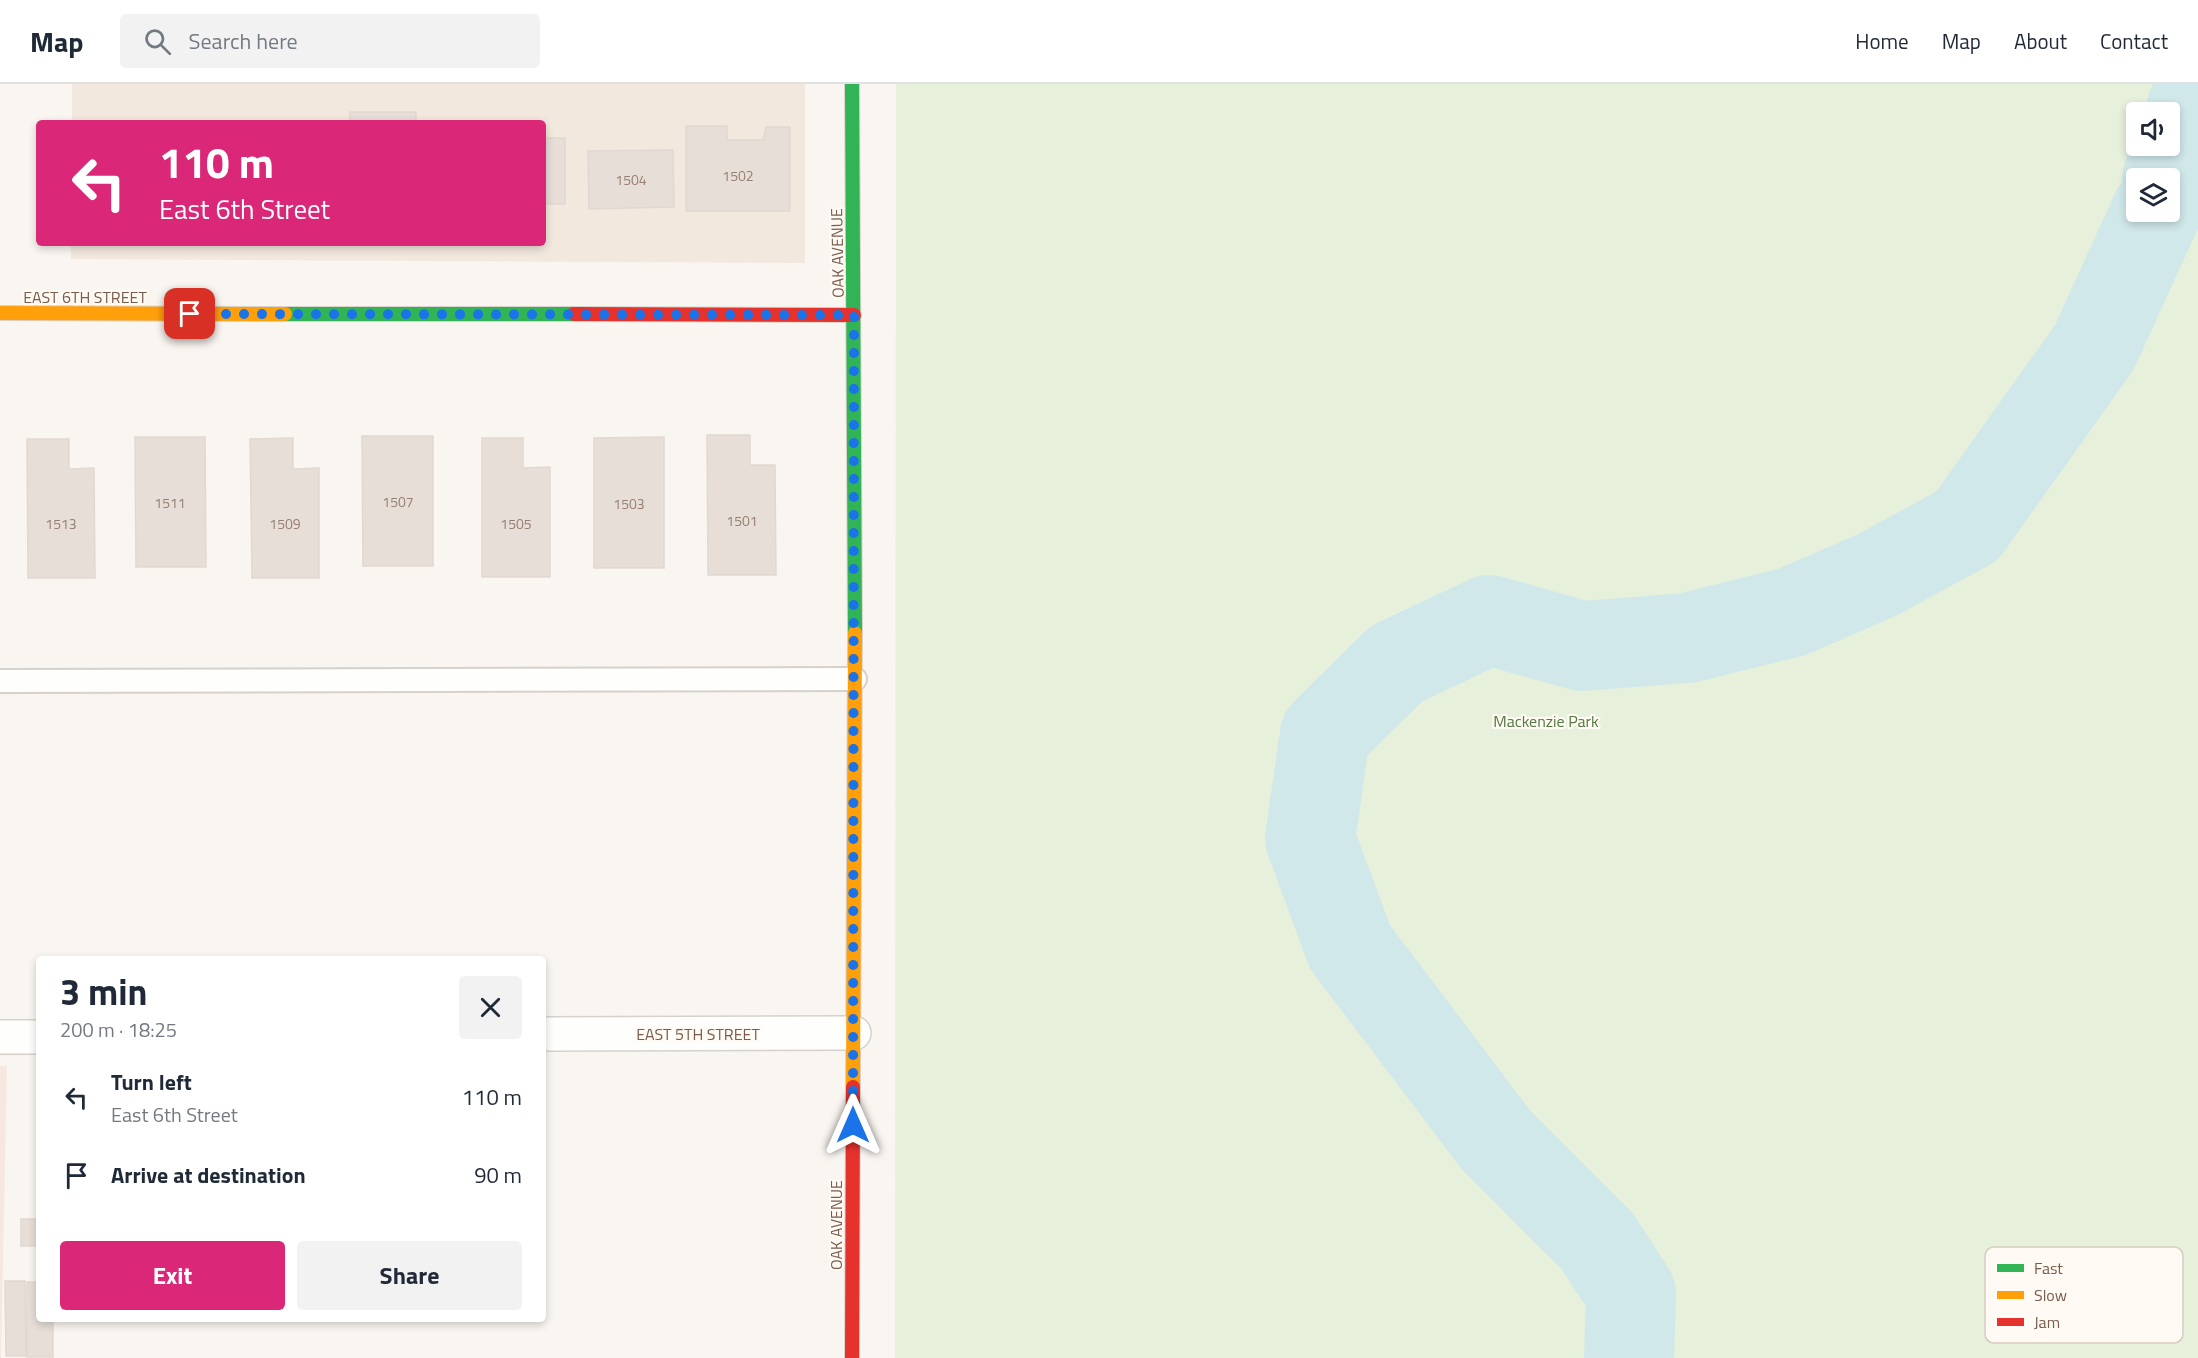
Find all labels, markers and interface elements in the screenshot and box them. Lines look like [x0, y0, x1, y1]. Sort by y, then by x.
search box [120, 14, 540, 68]
text: Map [30, 20, 84, 63]
text: Search here [189, 24, 298, 58]
icon: search [141, 25, 174, 58]
text: Home [1855, 25, 1909, 57]
text: Map [1942, 25, 1981, 57]
text: About [2014, 25, 2067, 57]
text: Contact [2100, 25, 2168, 57]
map controls [2126, 102, 2180, 222]
button: sound [2126, 102, 2180, 156]
text: 110 m [159, 130, 274, 194]
icon: left [60, 144, 138, 222]
house number: 1502 [722, 165, 754, 186]
button: layers [2126, 168, 2180, 222]
house number: 1504 [615, 169, 647, 190]
text: East 6th Street [159, 188, 330, 229]
street label: OAK AVENUE [824, 208, 850, 298]
street label: EAST 6TH STREET [23, 285, 147, 309]
pin [164, 288, 215, 339]
icon: arrive [173, 297, 206, 330]
house number: 1507 [382, 491, 414, 512]
house number: 1511 [154, 492, 186, 513]
house number: 1503 [613, 493, 645, 514]
house number: 1501 [726, 510, 758, 531]
house number: 1513 [45, 513, 77, 534]
house number: 1509 [269, 513, 301, 534]
house number: 1505 [500, 513, 532, 534]
park label: Mackenzie Park [1493, 709, 1599, 733]
text: 3 min [60, 964, 147, 1019]
button: close [459, 976, 522, 1039]
text: 200 m · 18:25 [60, 1014, 177, 1045]
street label: EAST 5TH STREET [636, 1022, 760, 1046]
text: Turn left [111, 1065, 192, 1099]
text: 110 m [462, 1080, 522, 1114]
icon: left [60, 1081, 93, 1114]
position arrow [821, 1093, 885, 1157]
text: East 6th Street [111, 1099, 238, 1130]
text: Arrive at destination [111, 1158, 306, 1192]
text: 90 m [474, 1158, 522, 1192]
icon: arrive [60, 1159, 93, 1192]
street label: OAK AVENUE [824, 1180, 848, 1270]
button: Exit [60, 1241, 285, 1310]
button: Share [297, 1241, 522, 1310]
legend [1985, 1247, 2183, 1343]
text: Fast [2034, 1256, 2063, 1280]
text: Slow [2034, 1283, 2067, 1307]
text: Jam [2034, 1310, 2060, 1334]

